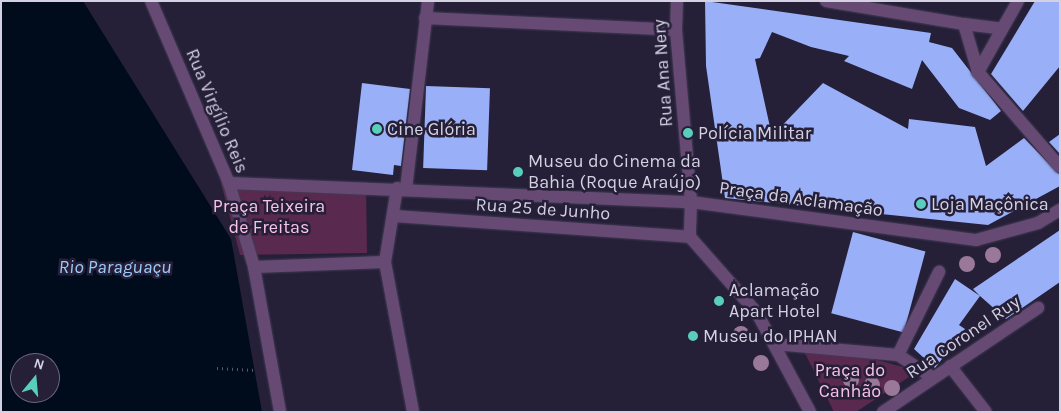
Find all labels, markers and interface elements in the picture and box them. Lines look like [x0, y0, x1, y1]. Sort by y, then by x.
street label: Rua Ana Nery [648, 18, 678, 128]
street label: Rua Virgílio Reis [181, 46, 253, 176]
place label: Cine Glória [387, 118, 476, 140]
place label: Polícia Militar [698, 122, 811, 144]
marker: Cine Glória [371, 123, 383, 135]
marker: Polícia Militar [682, 127, 694, 139]
place label: Museu do Cinema da Bahia (Roque Araújo) [528, 151, 701, 193]
marker: Museu do Cinema da Bahia (Roque Araújo) [512, 166, 524, 178]
street label: Praça da Aclamação [718, 177, 884, 221]
place label: Loja Maçônica [931, 193, 1049, 215]
street label: Rua 25 de Junho [475, 194, 611, 224]
park label: Praça Teixeira de Freitas [213, 196, 325, 238]
marker: Loja Maçônica [915, 198, 927, 210]
water label: Rio Paraguaçu [59, 257, 171, 279]
place label: Aclamação Apart Hotel [729, 280, 820, 322]
street label: Rua Coronel Ruy [902, 291, 1024, 383]
marker: Aclamação Apart Hotel [713, 295, 725, 307]
place label: Museu do IPHAN [703, 325, 837, 347]
marker: Museu do IPHAN [687, 330, 699, 342]
north arrow [10, 353, 60, 403]
text: N [32, 355, 47, 374]
park label: Praça do Canhão [815, 360, 885, 402]

